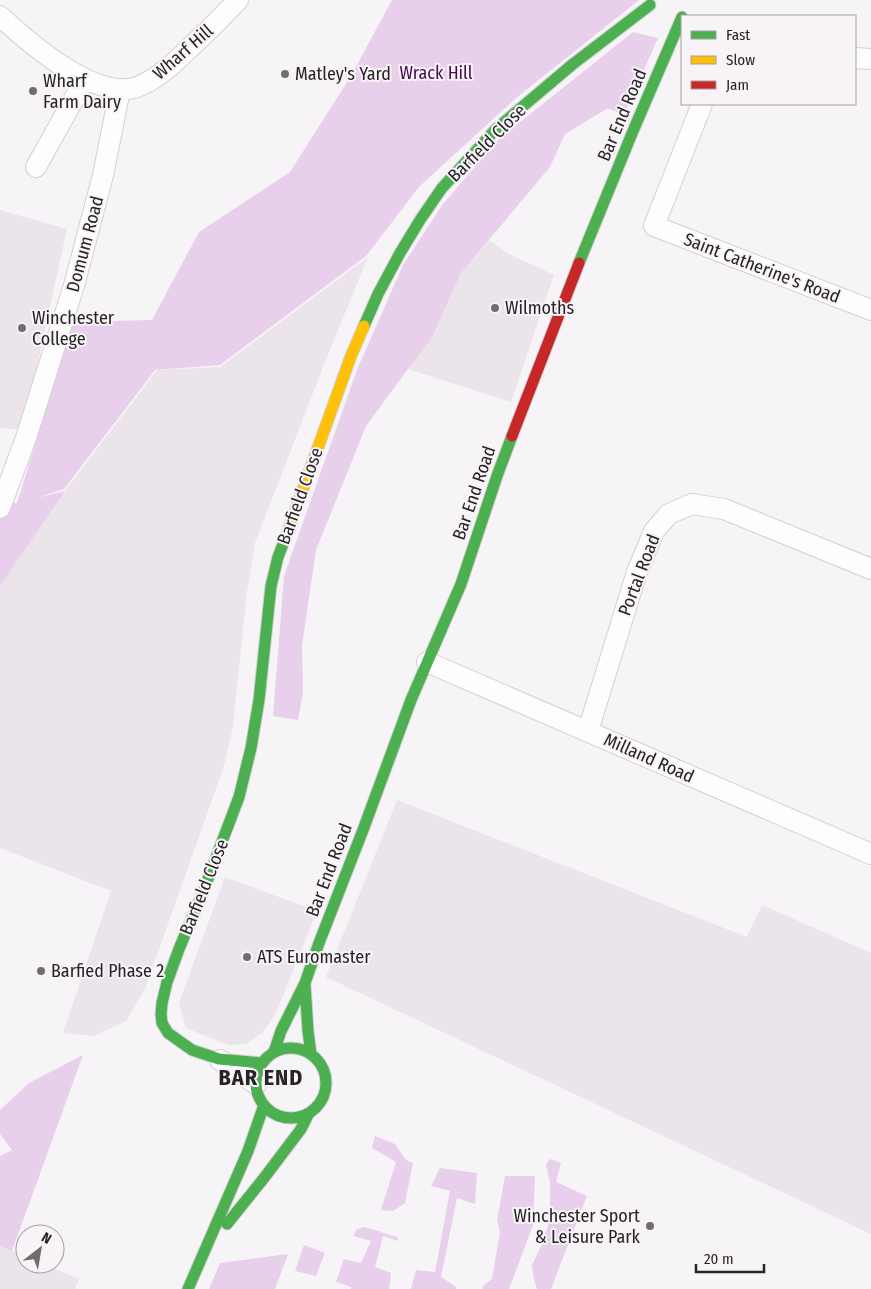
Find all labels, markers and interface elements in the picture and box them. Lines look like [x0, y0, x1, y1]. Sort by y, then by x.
legend [681, 15, 856, 105]
street label: Wharf Hill [148, 20, 218, 84]
text: Fast [726, 26, 750, 44]
text: Slow [726, 51, 755, 69]
park label: Wrack Hill [399, 62, 473, 84]
place label: Matley's Yard [295, 63, 391, 85]
street label: Bar End Road [593, 66, 651, 164]
marker: Matley's Yard [279, 68, 291, 80]
place label: Wharf Farm Dairy [43, 70, 121, 113]
text: Jam [726, 76, 749, 94]
marker: Wharf Farm Dairy [27, 85, 39, 97]
street label: Barfield Close [443, 99, 531, 187]
street label: Domum Road [62, 194, 108, 294]
street label: Saint Catherine's Road [681, 228, 843, 308]
place label: Wilmoths [505, 297, 574, 319]
marker: Wilmoths [489, 302, 501, 314]
place label: Winchester College [32, 307, 115, 350]
marker: Winchester College [16, 322, 28, 334]
street label: Bar End Road [448, 443, 500, 543]
street label: Barfield Close [272, 444, 328, 547]
street label: Portal Road [613, 531, 665, 619]
street label: Milland Road [601, 728, 697, 788]
street label: Bar End Road [301, 820, 357, 920]
street label: Barfield Close [175, 836, 233, 938]
place label: ATS Euromaster [257, 946, 371, 968]
marker: ATS Euromaster [241, 951, 253, 963]
place label: Barfied Phase 2 [51, 960, 164, 982]
marker: Barfied Phase 2 [35, 965, 47, 977]
district label: BAR END [219, 1064, 303, 1091]
place label: Winchester Sport & Leisure Park [514, 1205, 641, 1248]
marker: Winchester Sport & Leisure Park [644, 1220, 656, 1232]
north arrow [15, 1224, 65, 1274]
text: N [38, 1229, 54, 1248]
scale bar [696, 1242, 764, 1274]
text: 20 m [704, 1250, 734, 1268]

